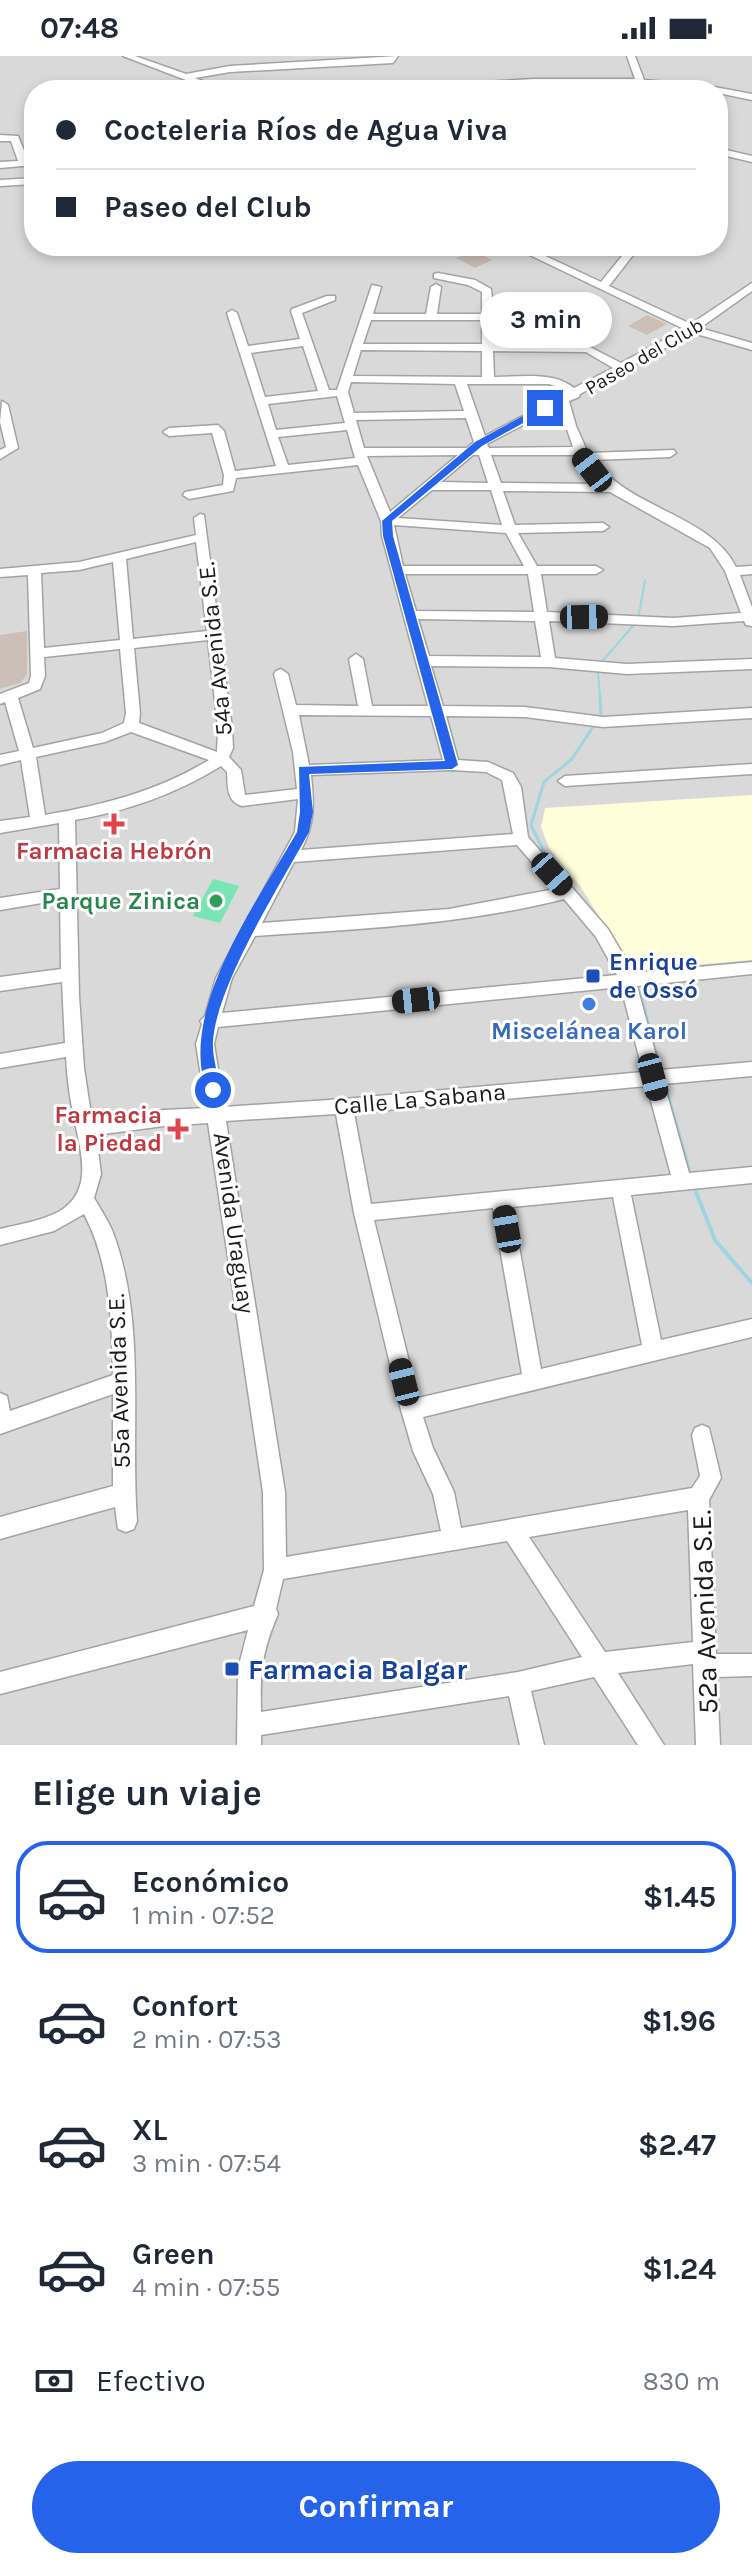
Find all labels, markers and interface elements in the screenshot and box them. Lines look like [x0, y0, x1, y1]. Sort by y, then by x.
text: 07:48 [40, 10, 119, 46]
text: Cocteleria Ríos de Agua Viva [104, 112, 508, 148]
text: Paseo del Club [104, 189, 312, 225]
callout: 3 min [479, 292, 611, 348]
text: 3 min [510, 304, 582, 335]
street label: Paseo del Club [581, 313, 708, 400]
route end [527, 390, 563, 426]
car [568, 444, 616, 496]
street label: 54a Avenida S.E. [192, 561, 238, 737]
car [560, 605, 608, 629]
marker: Farmacia Hebrón [105, 815, 123, 833]
place label: Farmacia Hebrón [16, 837, 212, 865]
car [527, 848, 577, 900]
place label: Parque Zinica [42, 887, 200, 915]
marker: Parque Zinica [207, 892, 225, 910]
place label: Enrique de Ossó [609, 948, 698, 1004]
marker: Enrique de Ossó [584, 967, 602, 985]
car [391, 986, 441, 1014]
marker: Miscelánea Karol [580, 995, 598, 1013]
place label: Miscelánea Karol [491, 1017, 687, 1045]
car [635, 1051, 671, 1103]
route start [195, 1072, 231, 1108]
street label: Calle La Sabana [333, 1078, 507, 1120]
place label: Farmacia la Piedad [55, 1101, 162, 1157]
marker: Farmacia la Piedad [169, 1120, 187, 1138]
street label: Avenida Uraguay [207, 1131, 261, 1315]
car [491, 1203, 523, 1255]
street label: 55a Avenida S.E. [102, 1293, 136, 1469]
car [387, 1356, 421, 1408]
street label: 52a Avenida S.E. [684, 1509, 725, 1715]
place label: Farmacia Balgar [248, 1653, 467, 1686]
marker: Farmacia Balgar [223, 1660, 241, 1678]
text: Elige un viaje [32, 1772, 262, 1814]
icon: car [36, 1861, 108, 1933]
text: Económico [132, 1864, 289, 1900]
text: $1.45 [643, 1879, 716, 1915]
text: 1 min · 07:52 [132, 1900, 275, 1931]
icon: car [36, 1985, 108, 2057]
text: Confort [132, 1988, 238, 2024]
text: $1.96 [642, 2003, 716, 2039]
text: 2 min · 07:53 [132, 2024, 282, 2055]
icon: car [36, 2109, 108, 2181]
text: XL [132, 2112, 167, 2148]
text: $2.47 [638, 2127, 716, 2163]
text: 3 min · 07:54 [132, 2148, 281, 2179]
icon: car [36, 2233, 108, 2305]
text: Green [132, 2236, 215, 2272]
text: $1.24 [642, 2251, 716, 2287]
text: 4 min · 07:55 [132, 2272, 280, 2303]
icon: cash [32, 2359, 76, 2403]
text: Efectivo [96, 2363, 206, 2399]
text: 830 m [643, 2366, 720, 2397]
button: Confirmar [32, 2461, 720, 2553]

